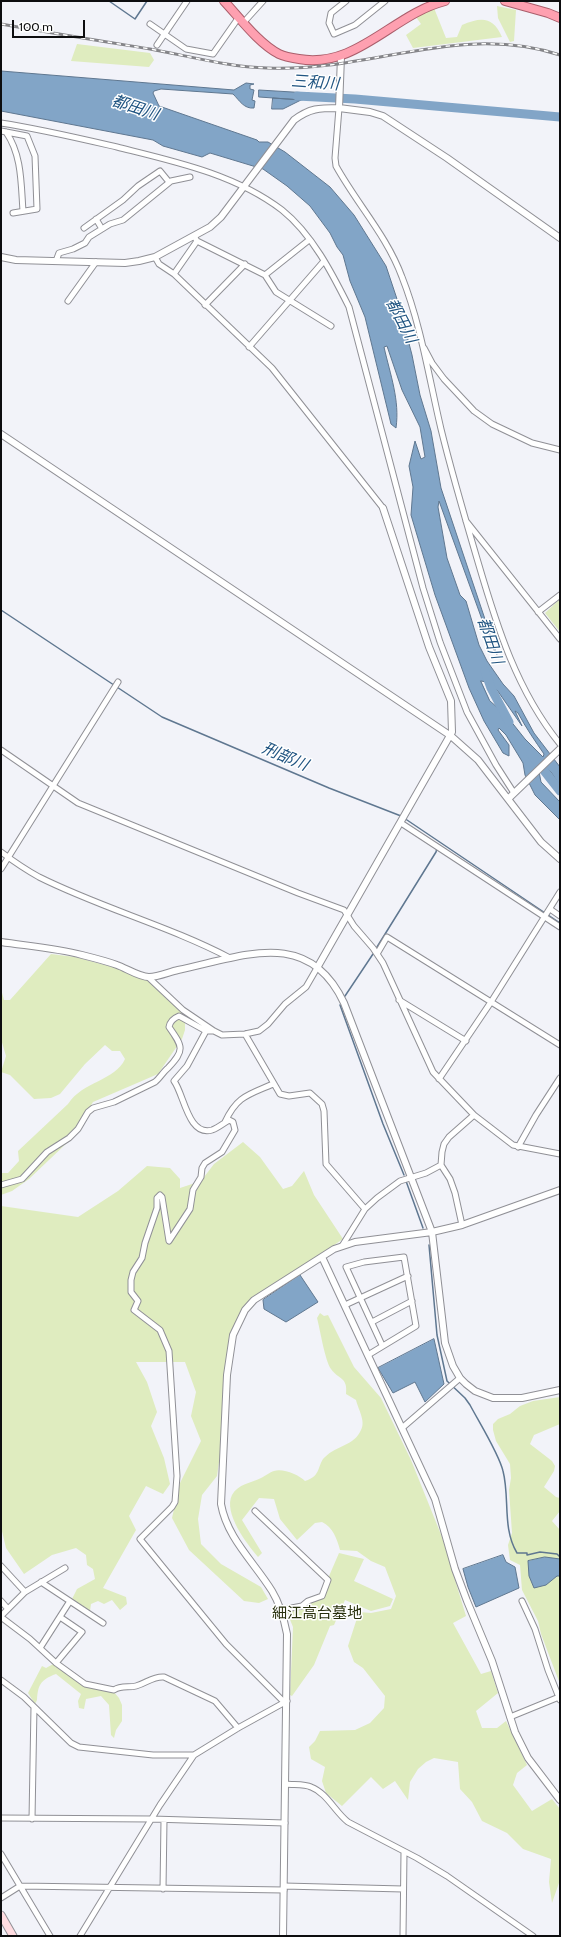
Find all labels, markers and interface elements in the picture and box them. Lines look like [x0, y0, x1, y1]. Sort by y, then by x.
scale bar [14, 12, 87, 38]
text: 100 m [19, 19, 53, 34]
water label: 三和川 [290, 72, 340, 94]
water label: 都田川 [109, 91, 161, 125]
water label: 都田川 [382, 295, 420, 347]
water label: 都田川 [473, 615, 507, 667]
water label: 刑部川 [259, 739, 311, 775]
park label: 細江高台墓地 [272, 1605, 362, 1623]

